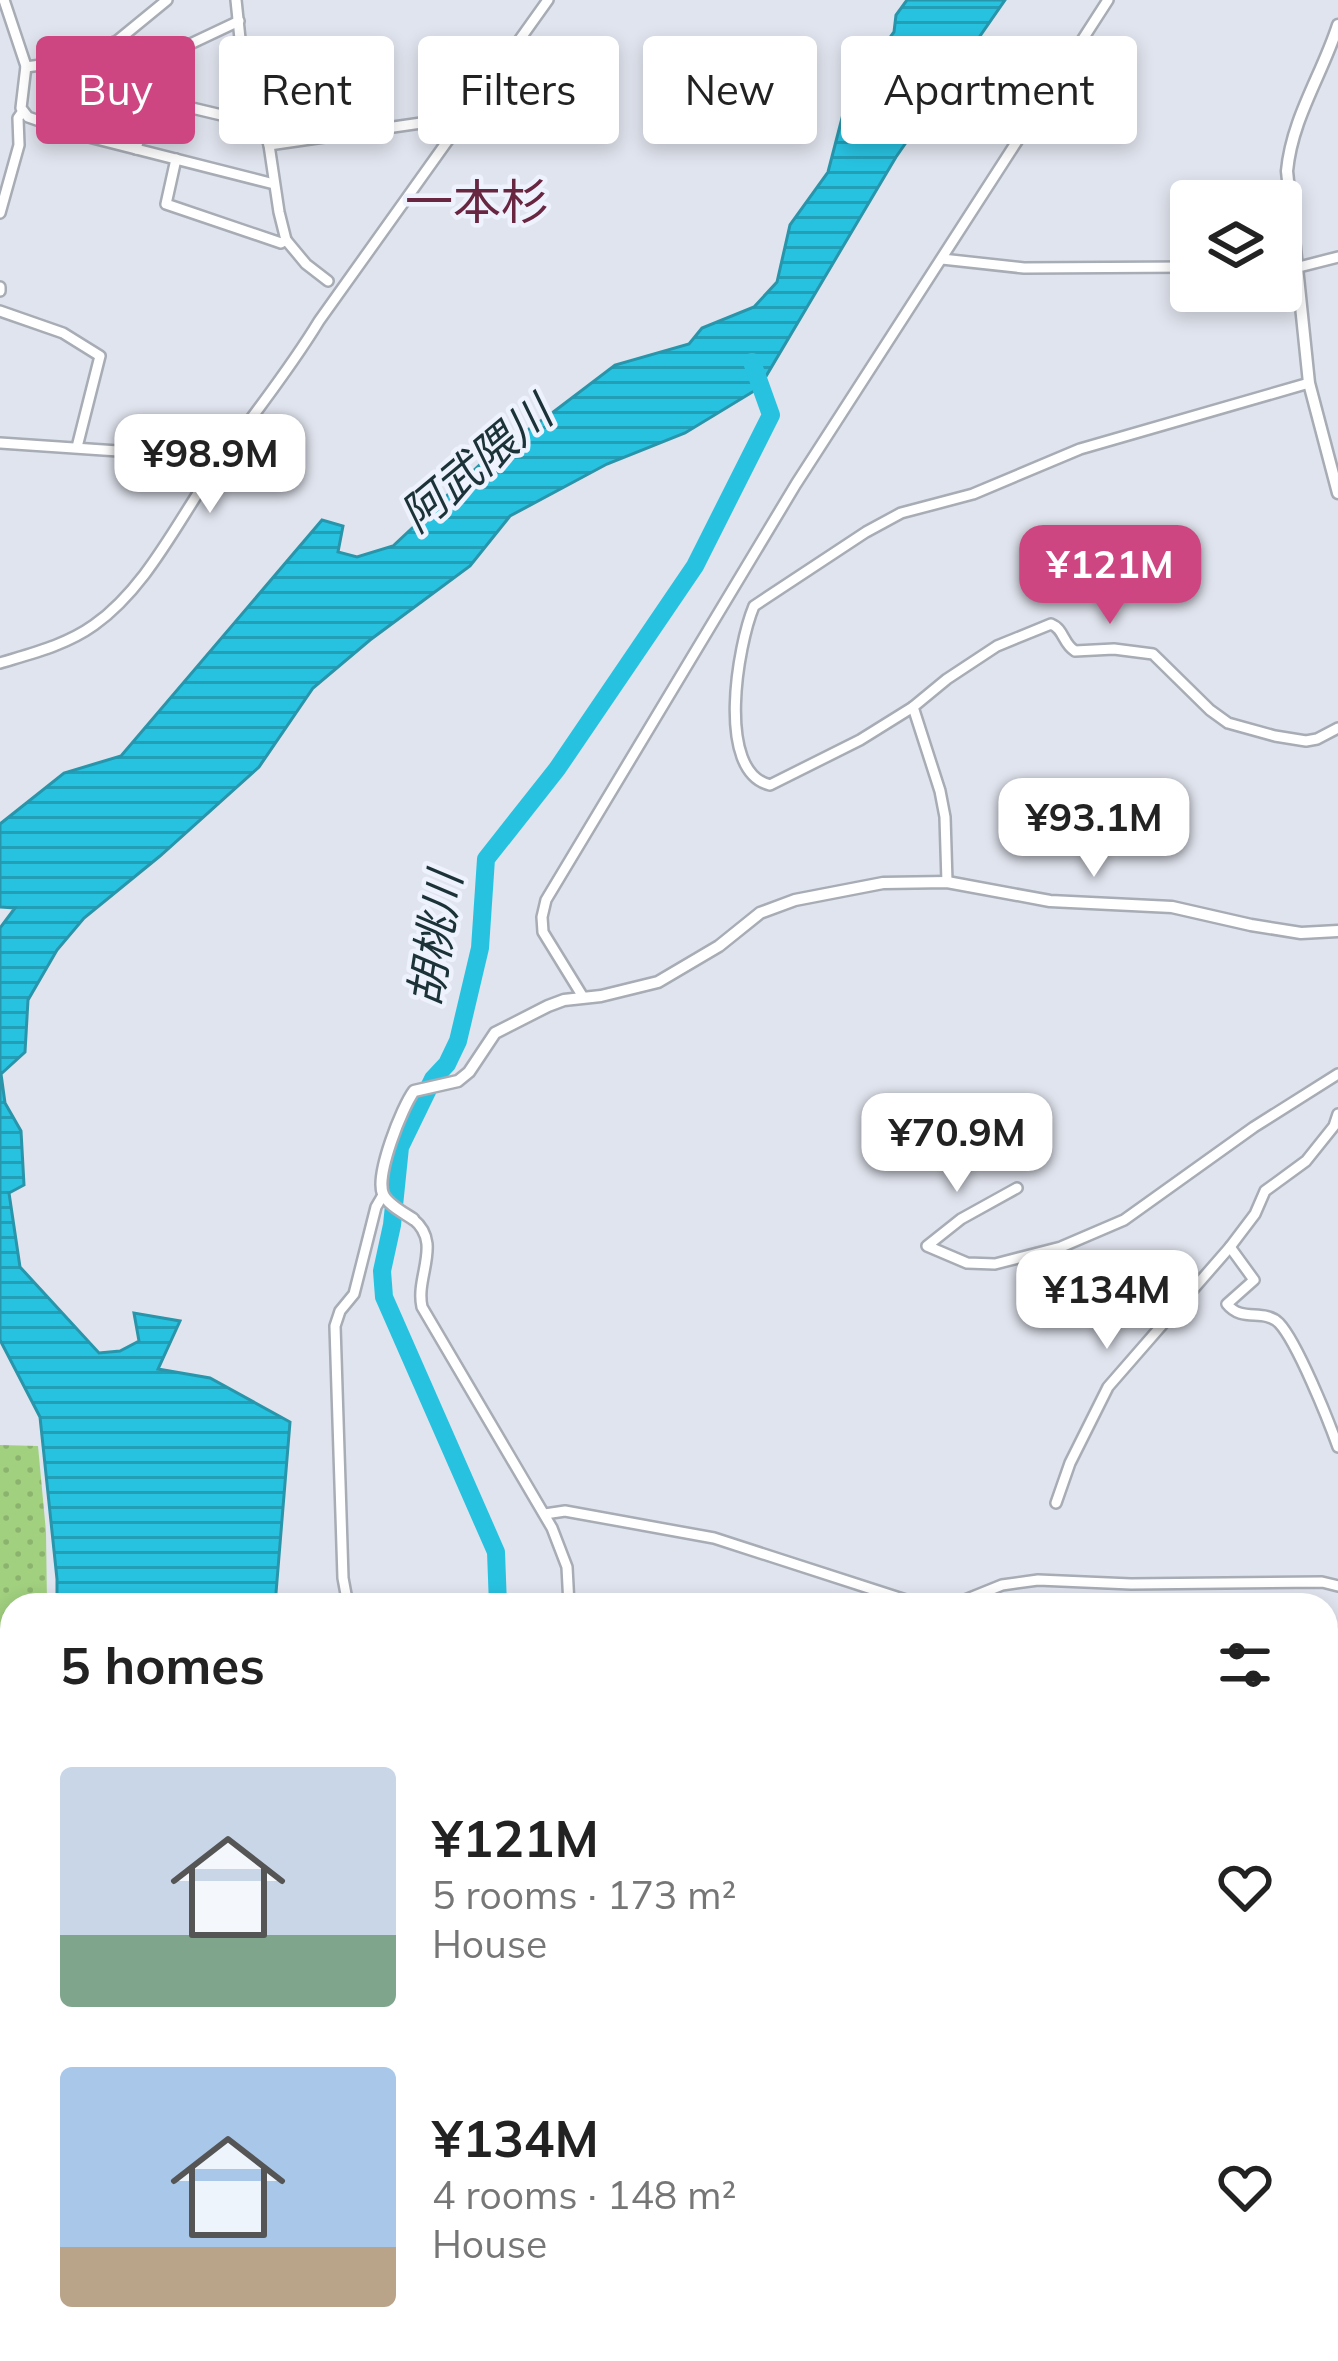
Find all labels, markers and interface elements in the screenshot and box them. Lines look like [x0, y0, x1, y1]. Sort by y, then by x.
chip: Buy [36, 36, 195, 144]
chip: Rent [219, 36, 394, 144]
chip: Filters [418, 36, 619, 144]
chip: New [643, 36, 817, 144]
chip: Apartment [841, 36, 1137, 144]
district label: 一本杉 [405, 171, 549, 231]
map controls [1170, 180, 1302, 312]
button: layers [1170, 180, 1302, 312]
water label: 阿武隈川 [388, 381, 565, 543]
pin: ¥98.9M [112, 414, 308, 516]
text: ¥98.9M [141, 428, 279, 477]
pin: ¥121M [1026, 525, 1194, 627]
text: ¥121M [1046, 539, 1174, 588]
pin: ¥93.1M [996, 778, 1192, 880]
text: ¥93.1M [1025, 792, 1163, 841]
water label: 胡桃川 [396, 864, 473, 1010]
pin: ¥70.9M [859, 1093, 1055, 1195]
text: ¥70.9M [888, 1107, 1026, 1156]
pin: ¥134M [1023, 1250, 1191, 1352]
text: ¥134M [1043, 1264, 1171, 1313]
icon: filters [1212, 1632, 1278, 1698]
text: 5 homes [60, 1633, 265, 1697]
text: ¥121M [432, 1806, 599, 1870]
icon: home [156, 1815, 300, 1959]
icon: heart [1212, 1854, 1278, 1920]
text: 5 rooms · 173 m² [432, 1870, 736, 1919]
text: House [432, 1919, 547, 1968]
text: ¥134M [432, 2106, 599, 2170]
icon: home [156, 2115, 300, 2259]
icon: heart [1212, 2154, 1278, 2220]
text: 4 rooms · 148 m² [432, 2170, 736, 2219]
text: House [432, 2219, 547, 2268]

